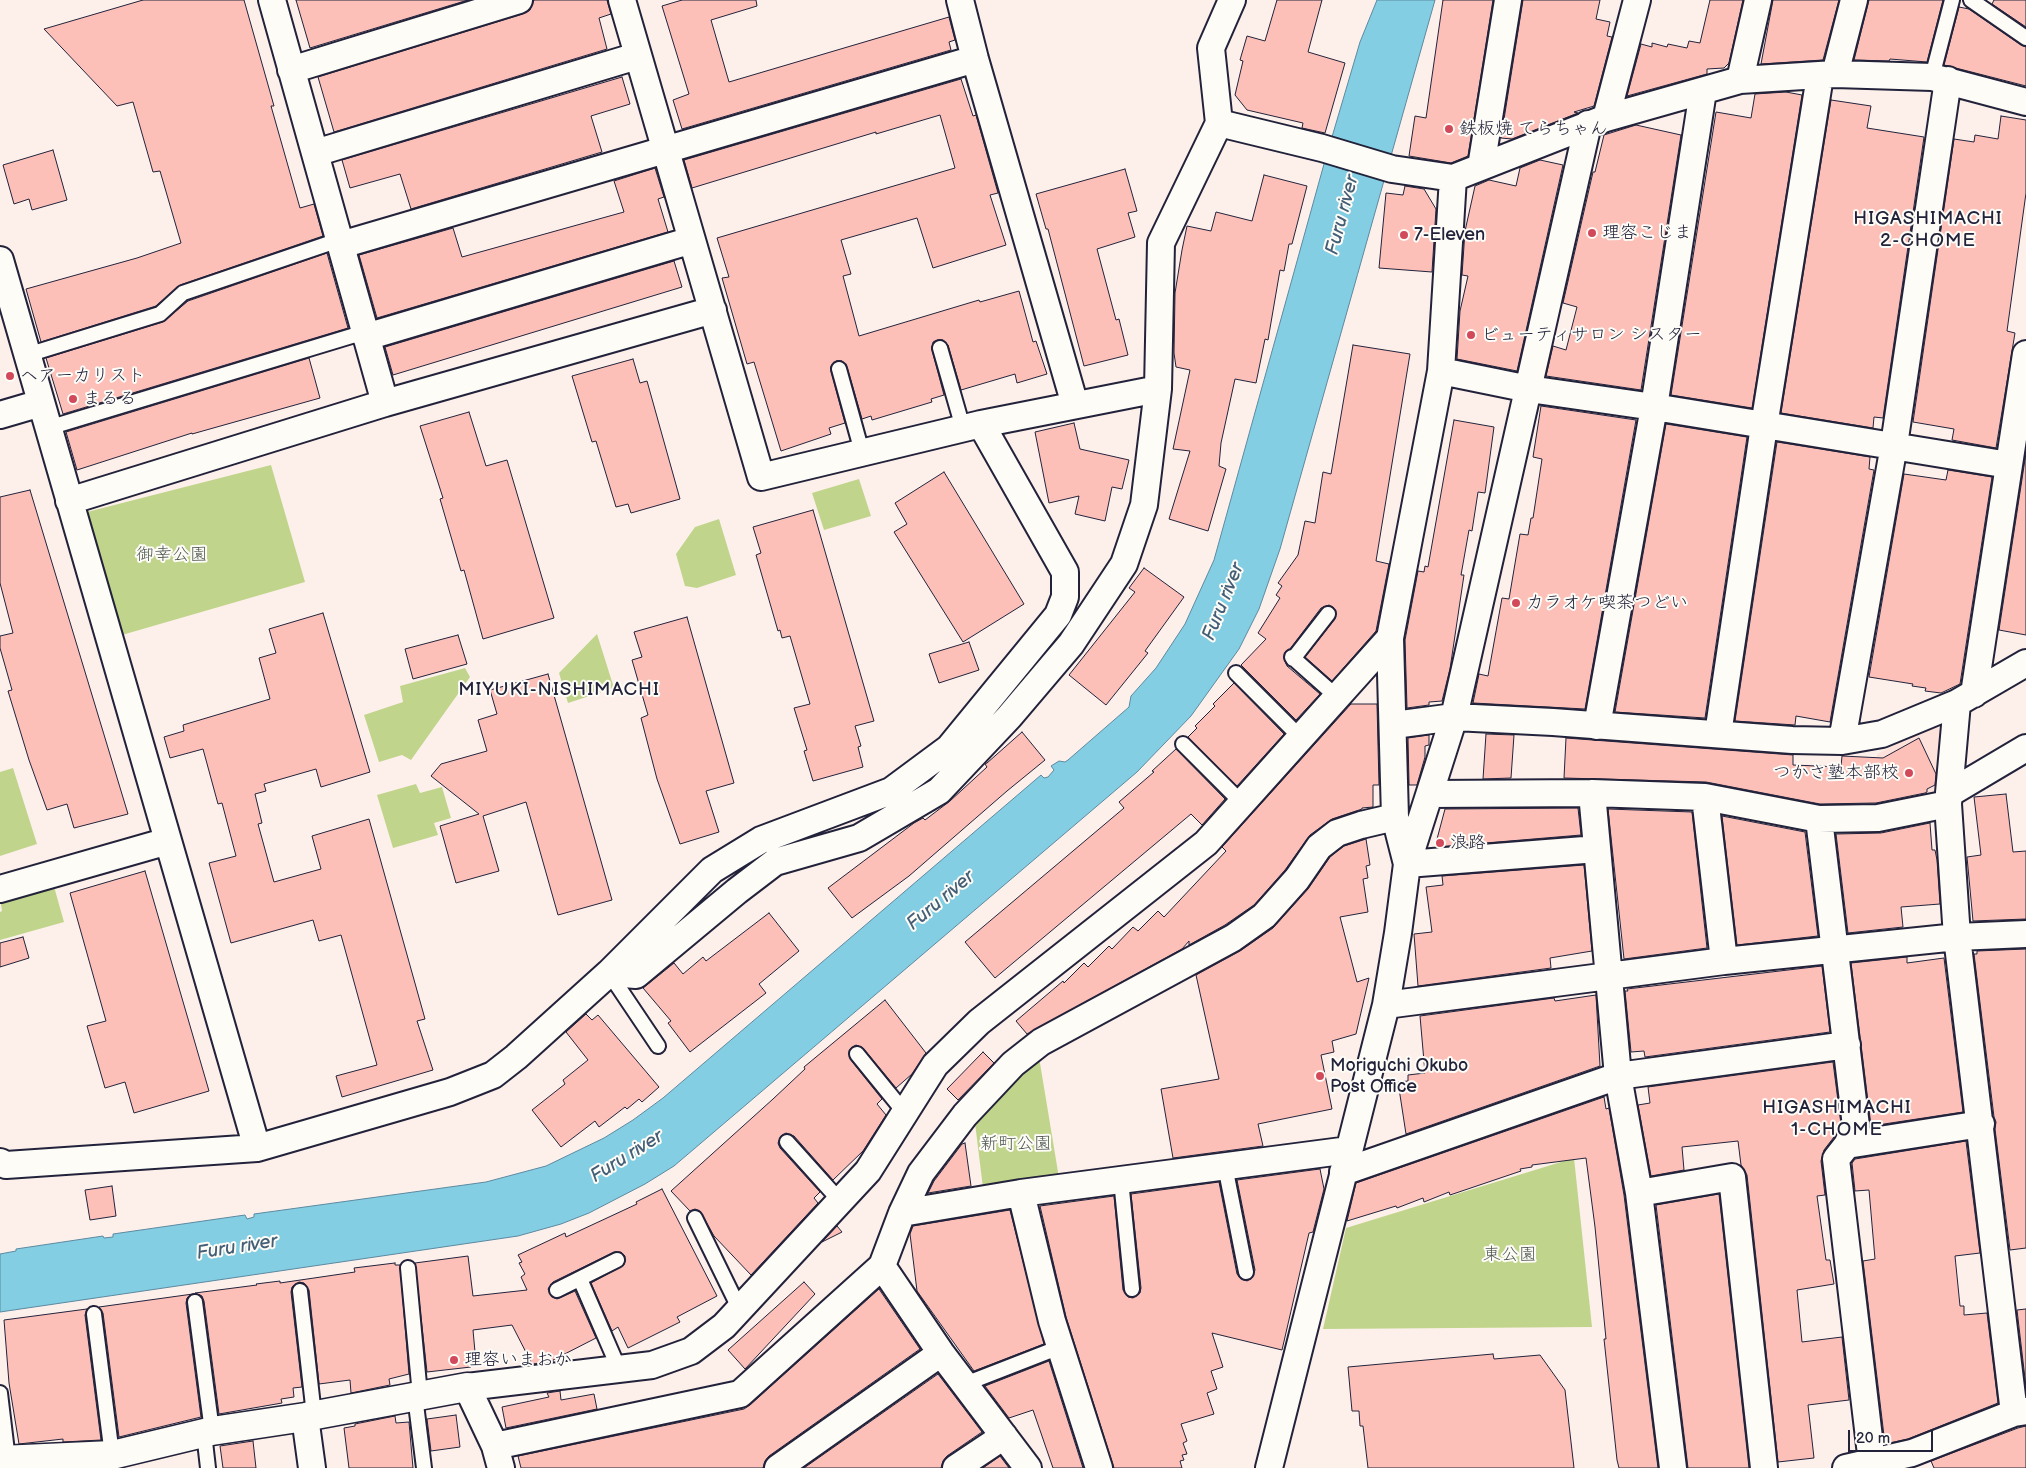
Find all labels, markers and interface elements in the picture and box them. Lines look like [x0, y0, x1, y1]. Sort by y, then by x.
place label: 鉄板焼 てらちゃん [1459, 118, 1608, 140]
marker: 鉄板焼 てらちゃん [1443, 123, 1455, 135]
water label: Furu river [1321, 173, 1365, 257]
district label: HIGASHIMACHI 2-CHOME [1852, 208, 2004, 252]
place label: 理容こじま [1602, 222, 1692, 244]
place label: 7-Eleven [1414, 224, 1485, 246]
marker: 理容こじま [1586, 227, 1598, 239]
marker: 7-Eleven [1398, 229, 1410, 241]
place label: ビューティサロン シスター [1481, 324, 1702, 346]
marker: ビューティサロン シスター [1465, 329, 1477, 341]
place label: ヘアーカリスト [20, 365, 145, 387]
marker: ヘアーカリスト [4, 370, 16, 382]
place label: まるる [83, 388, 137, 410]
marker: まるる [67, 393, 79, 405]
park label: 御幸公園 [136, 544, 208, 566]
water label: Furu river [1198, 560, 1250, 644]
place label: カラオケ喫茶つどい [1526, 592, 1688, 614]
marker: カラオケ喫茶つどい [1510, 597, 1522, 609]
district label: MIYUKI-NISHIMACHI [456, 679, 662, 701]
place label: つかさ塾本部校 [1773, 762, 1899, 784]
marker: つかさ塾本部校 [1903, 767, 1915, 779]
place label: 浪路 [1450, 832, 1486, 854]
marker: 浪路 [1434, 837, 1446, 849]
water label: Furu river [902, 866, 980, 936]
place label: Moriguchi Okubo Post Office [1330, 1055, 1468, 1098]
marker: Moriguchi Okubo Post Office [1314, 1070, 1326, 1082]
district label: HIGASHIMACHI 1-CHOME [1761, 1097, 1913, 1141]
water label: Furu river [586, 1126, 668, 1188]
park label: 新町公園 [980, 1133, 1052, 1155]
water label: Furu river [195, 1230, 279, 1266]
park label: 東公園 [1483, 1244, 1537, 1266]
place label: 理容いまおか [464, 1349, 572, 1371]
marker: 理容いまおか [448, 1354, 460, 1366]
scale bar [1851, 1420, 1936, 1452]
text: 20 m [1856, 1429, 1890, 1448]

